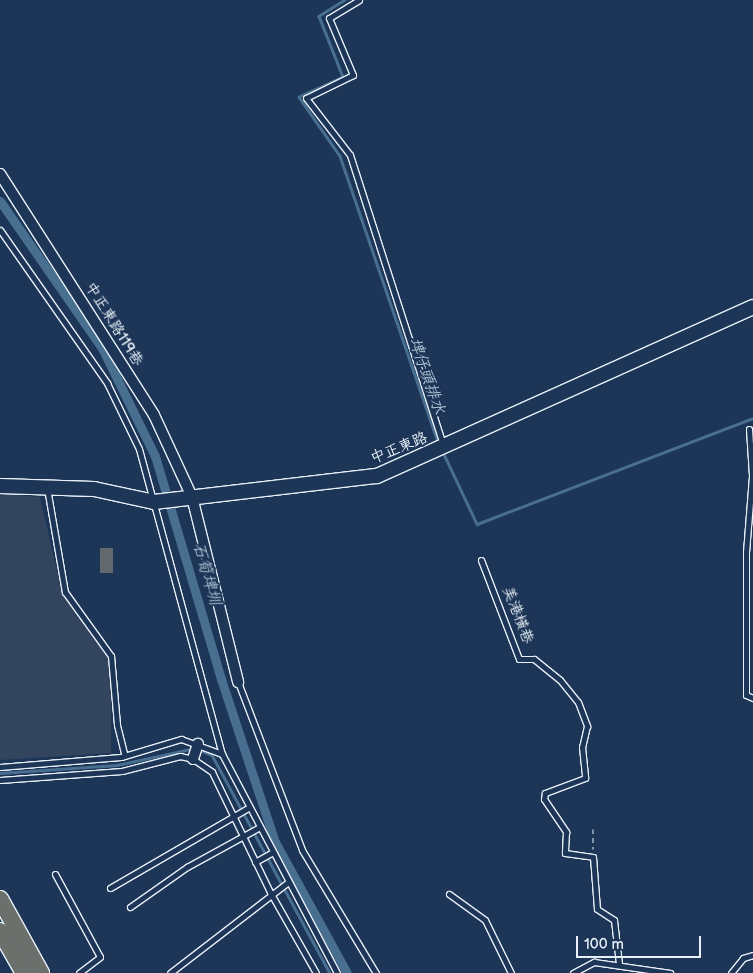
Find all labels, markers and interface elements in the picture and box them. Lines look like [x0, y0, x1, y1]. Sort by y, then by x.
street label: 中正東路119巷 [81, 279, 147, 369]
water label: 埤仔頭排水 [404, 335, 448, 417]
street label: 中正東路 [368, 428, 430, 468]
water label: 石筍埤圳 [188, 541, 224, 607]
street label: 美港橫巷 [499, 584, 537, 646]
scale bar [578, 926, 703, 958]
text: 100 m [584, 935, 624, 954]

